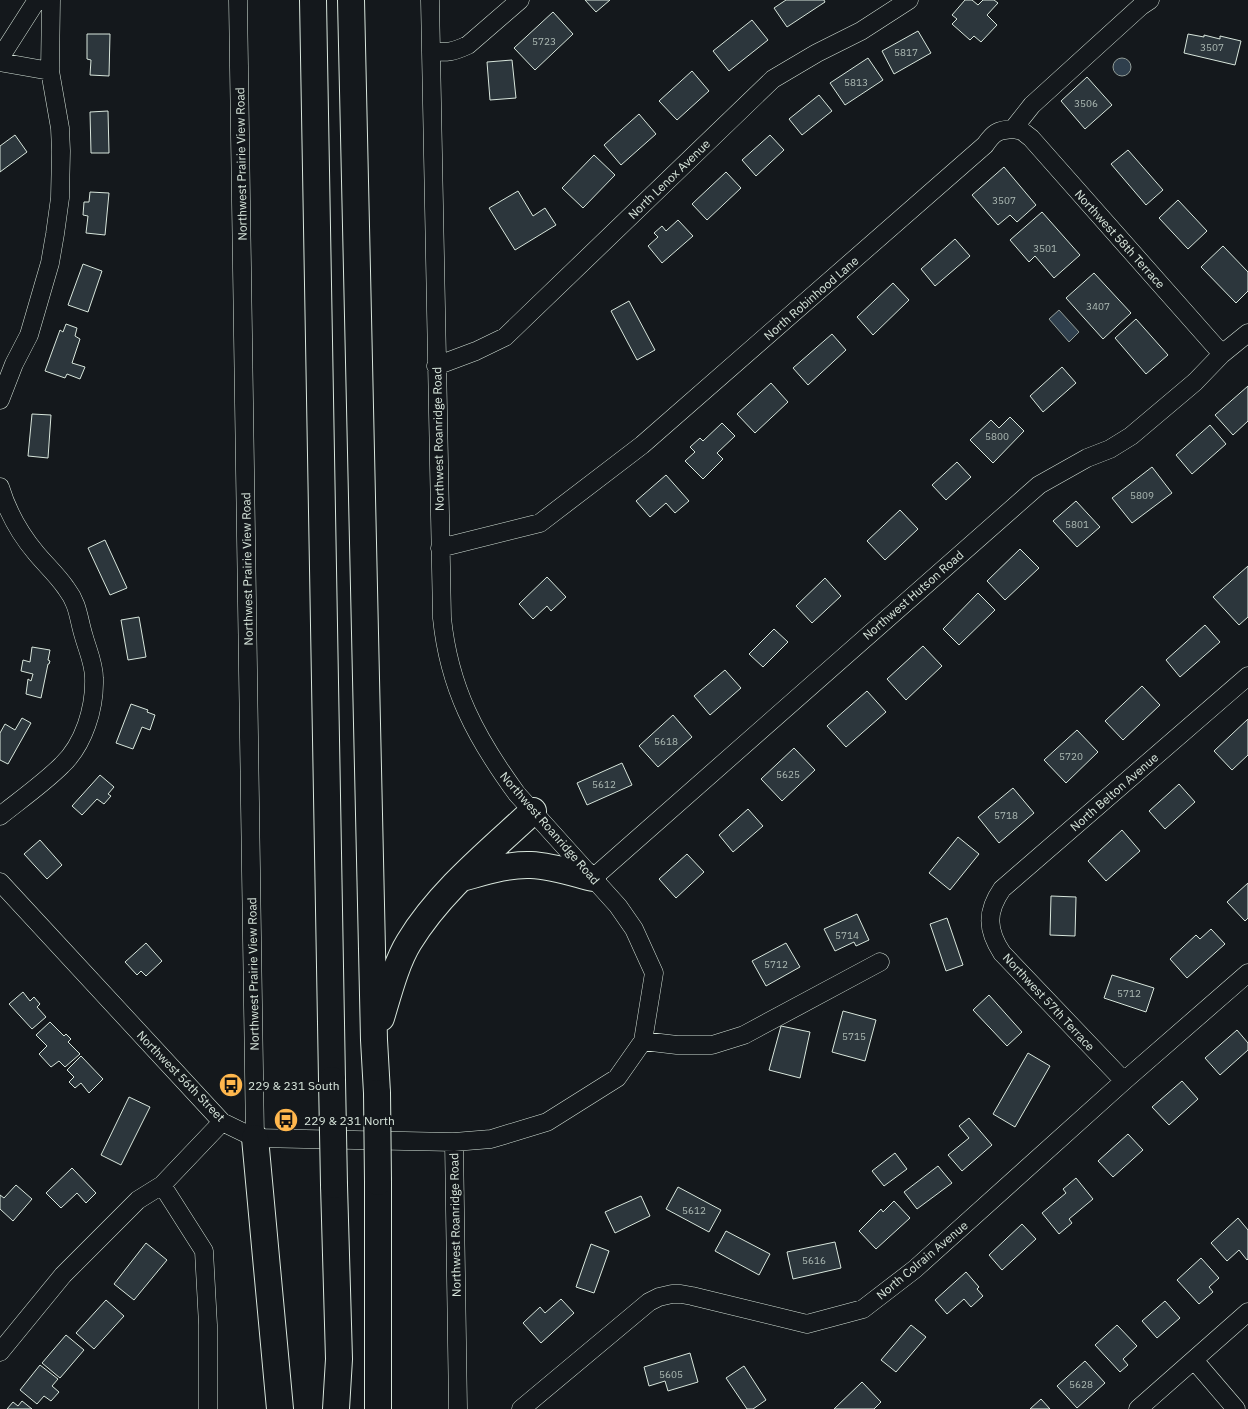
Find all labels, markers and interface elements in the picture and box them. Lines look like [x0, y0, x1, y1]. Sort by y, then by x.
house number: 5723 [532, 35, 556, 48]
house number: 3507 [1200, 41, 1224, 54]
house number: 5817 [894, 46, 918, 59]
house number: 5813 [844, 76, 868, 89]
street label: Northwest Prairie View Road [232, 87, 250, 241]
house number: 3506 [1074, 97, 1098, 110]
street label: North Lenox Avenue [625, 136, 713, 222]
street label: Northwest 58th Terrace [1072, 186, 1169, 292]
house number: 3507 [992, 194, 1016, 207]
house number: 3501 [1033, 242, 1057, 255]
street label: North Robinhood Lane [761, 253, 862, 343]
house number: 3407 [1086, 300, 1110, 313]
street label: Northwest Roanridge Road [429, 367, 447, 511]
house number: 5800 [985, 430, 1009, 443]
house number: 5809 [1130, 489, 1154, 502]
street label: Northwest Prairie View Road [238, 492, 256, 646]
house number: 5801 [1065, 518, 1089, 531]
street label: Northwest Hutson Road [860, 547, 966, 643]
house number: 5618 [654, 735, 678, 748]
street label: North Belton Avenue [1067, 749, 1161, 834]
house number: 5720 [1059, 750, 1083, 763]
house number: 5625 [776, 768, 800, 781]
street label: Northwest Roanridge Road [497, 769, 603, 887]
house number: 5612 [592, 778, 616, 791]
house number: 5718 [994, 809, 1018, 822]
street label: Northwest Prairie View Road [244, 897, 262, 1051]
house number: 5714 [835, 929, 859, 942]
street label: Northwest 57th Terrace [1000, 950, 1098, 1054]
house number: 5712 [764, 958, 788, 971]
house number: 5712 [1117, 987, 1141, 1000]
street label: Northwest 56th Street [134, 1028, 228, 1124]
house number: 5715 [842, 1030, 866, 1043]
bus stop icon: 229 & 231 South [218, 1072, 244, 1098]
place label: 229 & 231 South [248, 1078, 340, 1093]
bus stop icon: 229 & 231 North [273, 1107, 299, 1133]
place label: 229 & 231 North [304, 1113, 395, 1128]
street label: Northwest Roanridge Road [446, 1153, 464, 1297]
house number: 5612 [682, 1204, 706, 1217]
street label: North Colrain Avenue [873, 1217, 971, 1303]
house number: 5616 [802, 1254, 826, 1267]
house number: 5605 [659, 1368, 683, 1381]
house number: 5628 [1069, 1378, 1093, 1391]

